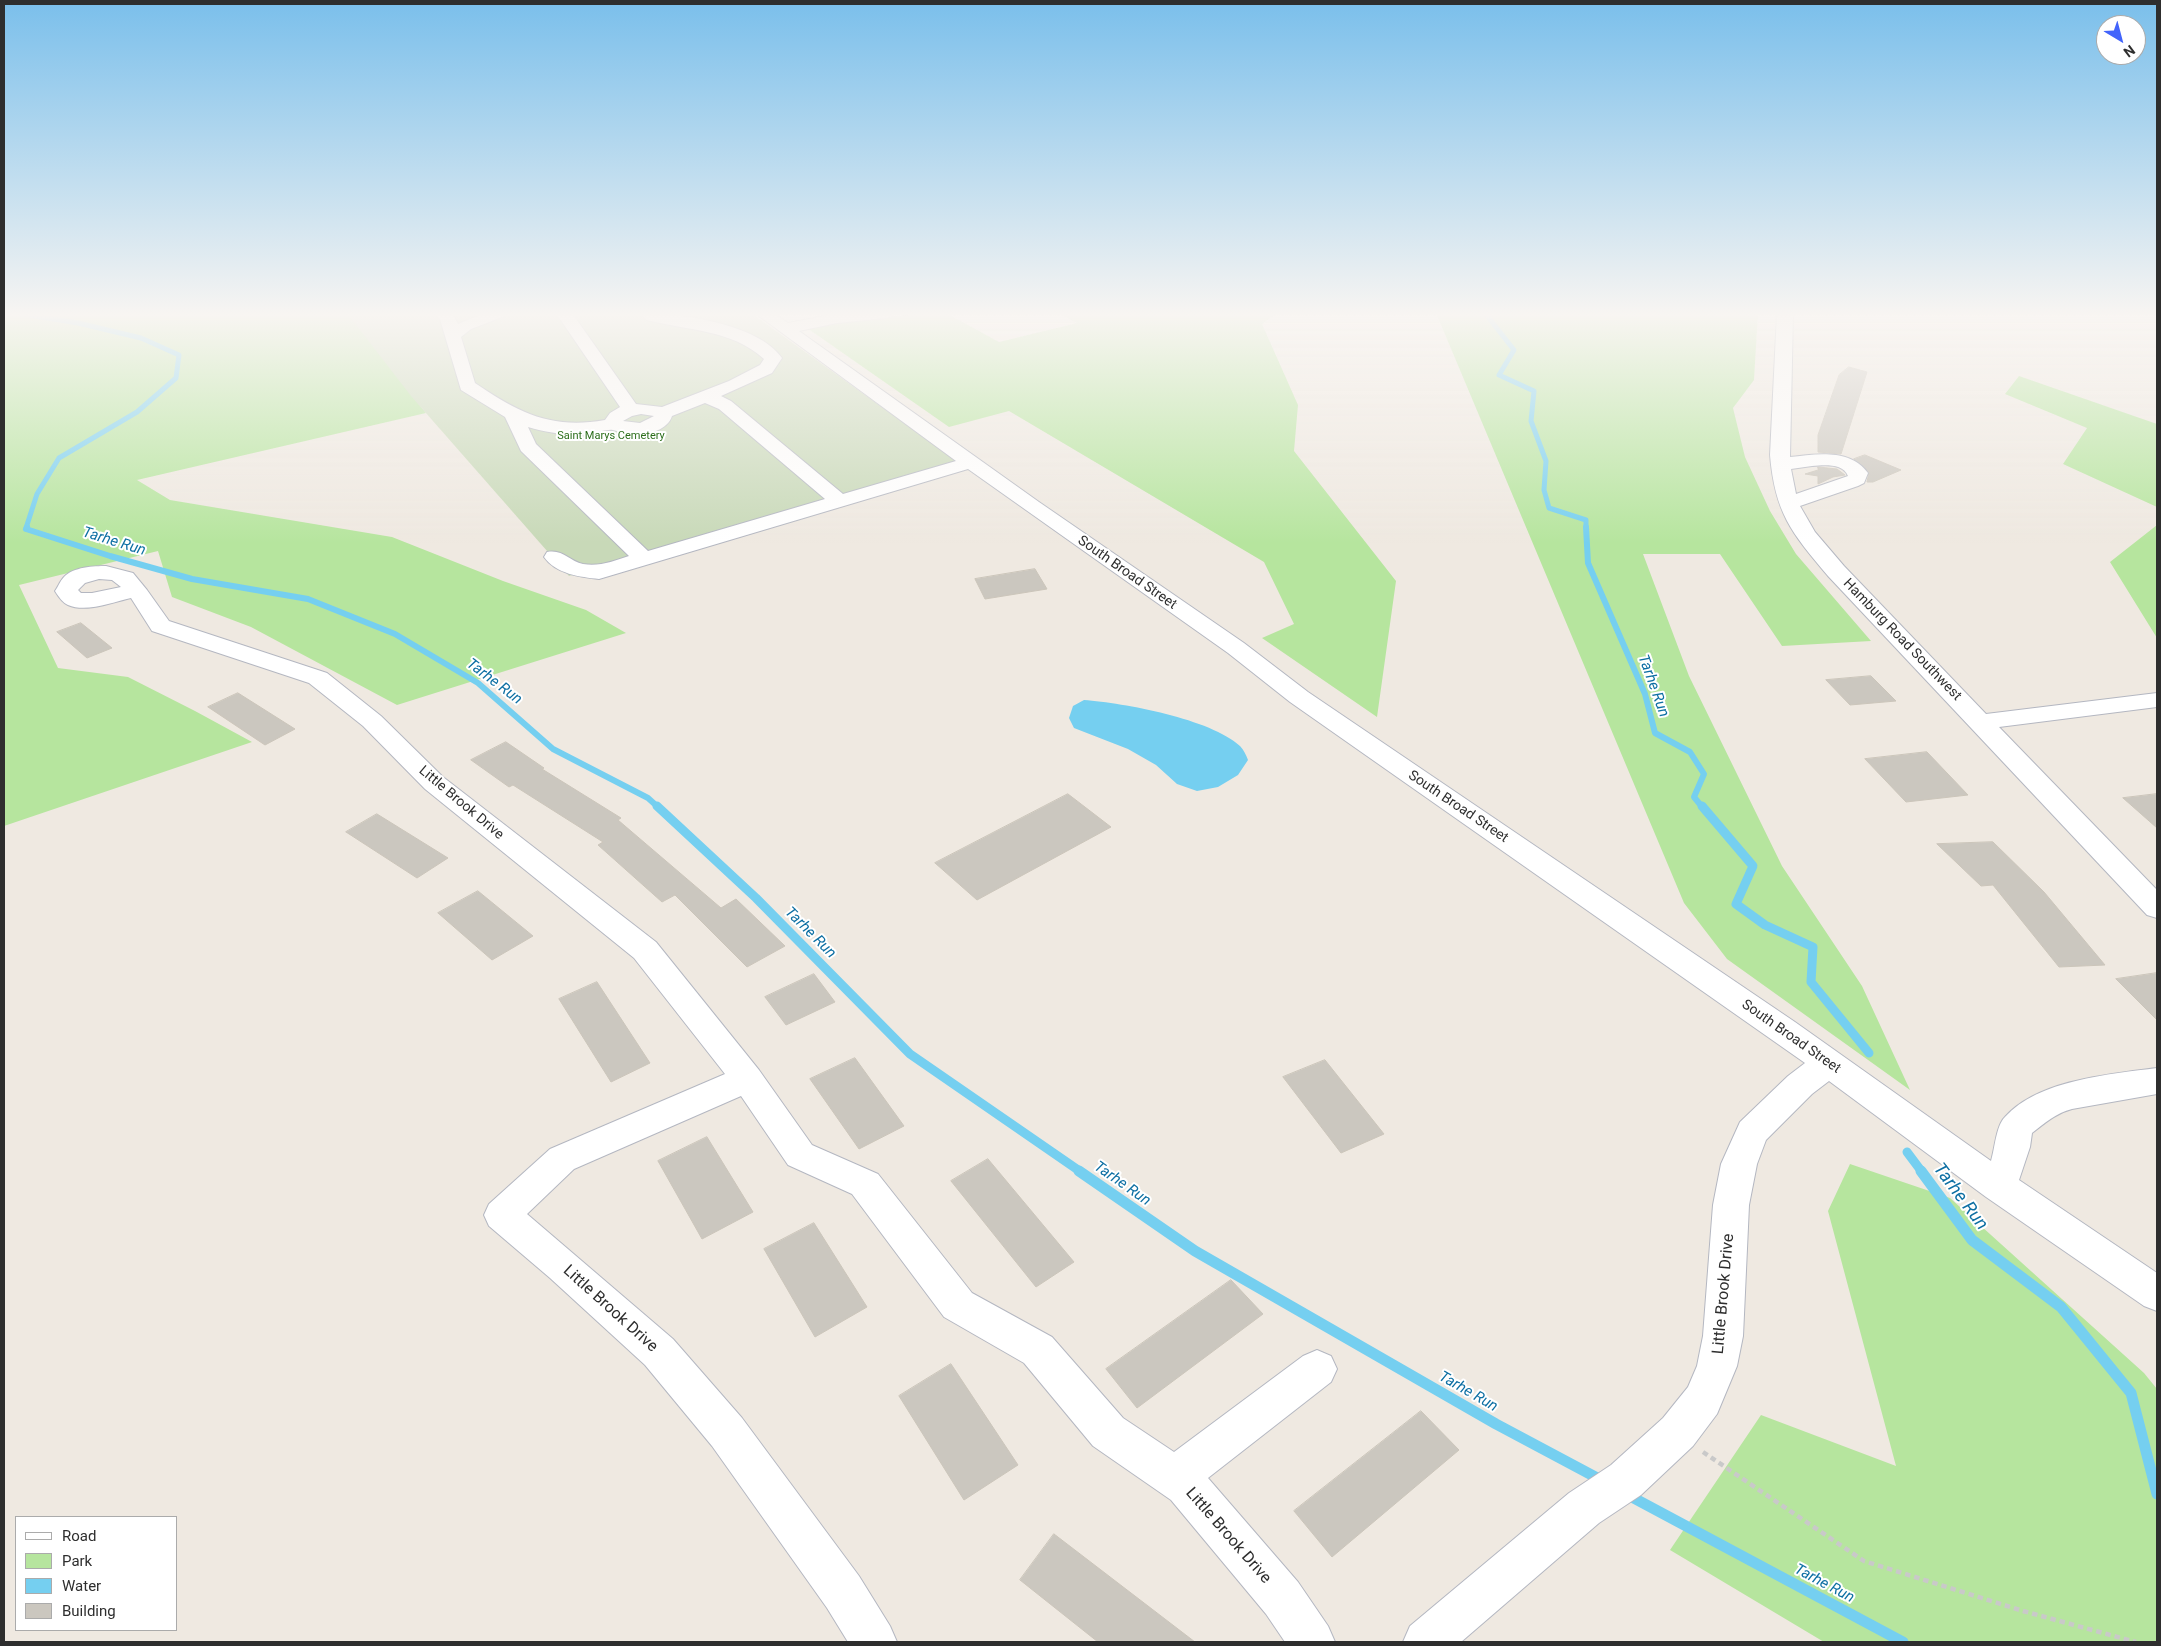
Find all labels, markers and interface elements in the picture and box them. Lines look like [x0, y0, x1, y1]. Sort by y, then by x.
north arrow [2096, 15, 2146, 65]
text: N [2121, 42, 2138, 61]
park label: Saint Marys Cemetery [557, 429, 665, 443]
water label: Tarhe Run [80, 524, 148, 560]
street label: South Broad Street [1074, 533, 1180, 613]
street label: Hamburg Road Southwest [1839, 576, 1965, 704]
water label: Tarhe Run [1633, 652, 1673, 720]
water label: Tarhe Run [463, 655, 525, 709]
street label: Little Brook Drive [415, 763, 507, 843]
street label: South Broad Street [1405, 767, 1511, 847]
water label: Tarhe Run [781, 904, 839, 962]
street label: South Broad Street [1738, 997, 1844, 1077]
water label: Tarhe Run [1090, 1158, 1154, 1210]
water label: Tarhe Run [1928, 1159, 1992, 1235]
street label: Little Brook Drive [1709, 1233, 1739, 1355]
street label: Little Brook Drive [559, 1261, 661, 1357]
water label: Tarhe Run [1435, 1368, 1501, 1416]
street label: Little Brook Drive [1181, 1484, 1275, 1588]
legend [15, 1516, 178, 1631]
text: Road [62, 1527, 96, 1545]
text: Park [62, 1552, 92, 1570]
water label: Tarhe Run [1791, 1561, 1857, 1607]
text: Water [62, 1577, 101, 1595]
text: Building [62, 1602, 116, 1620]

